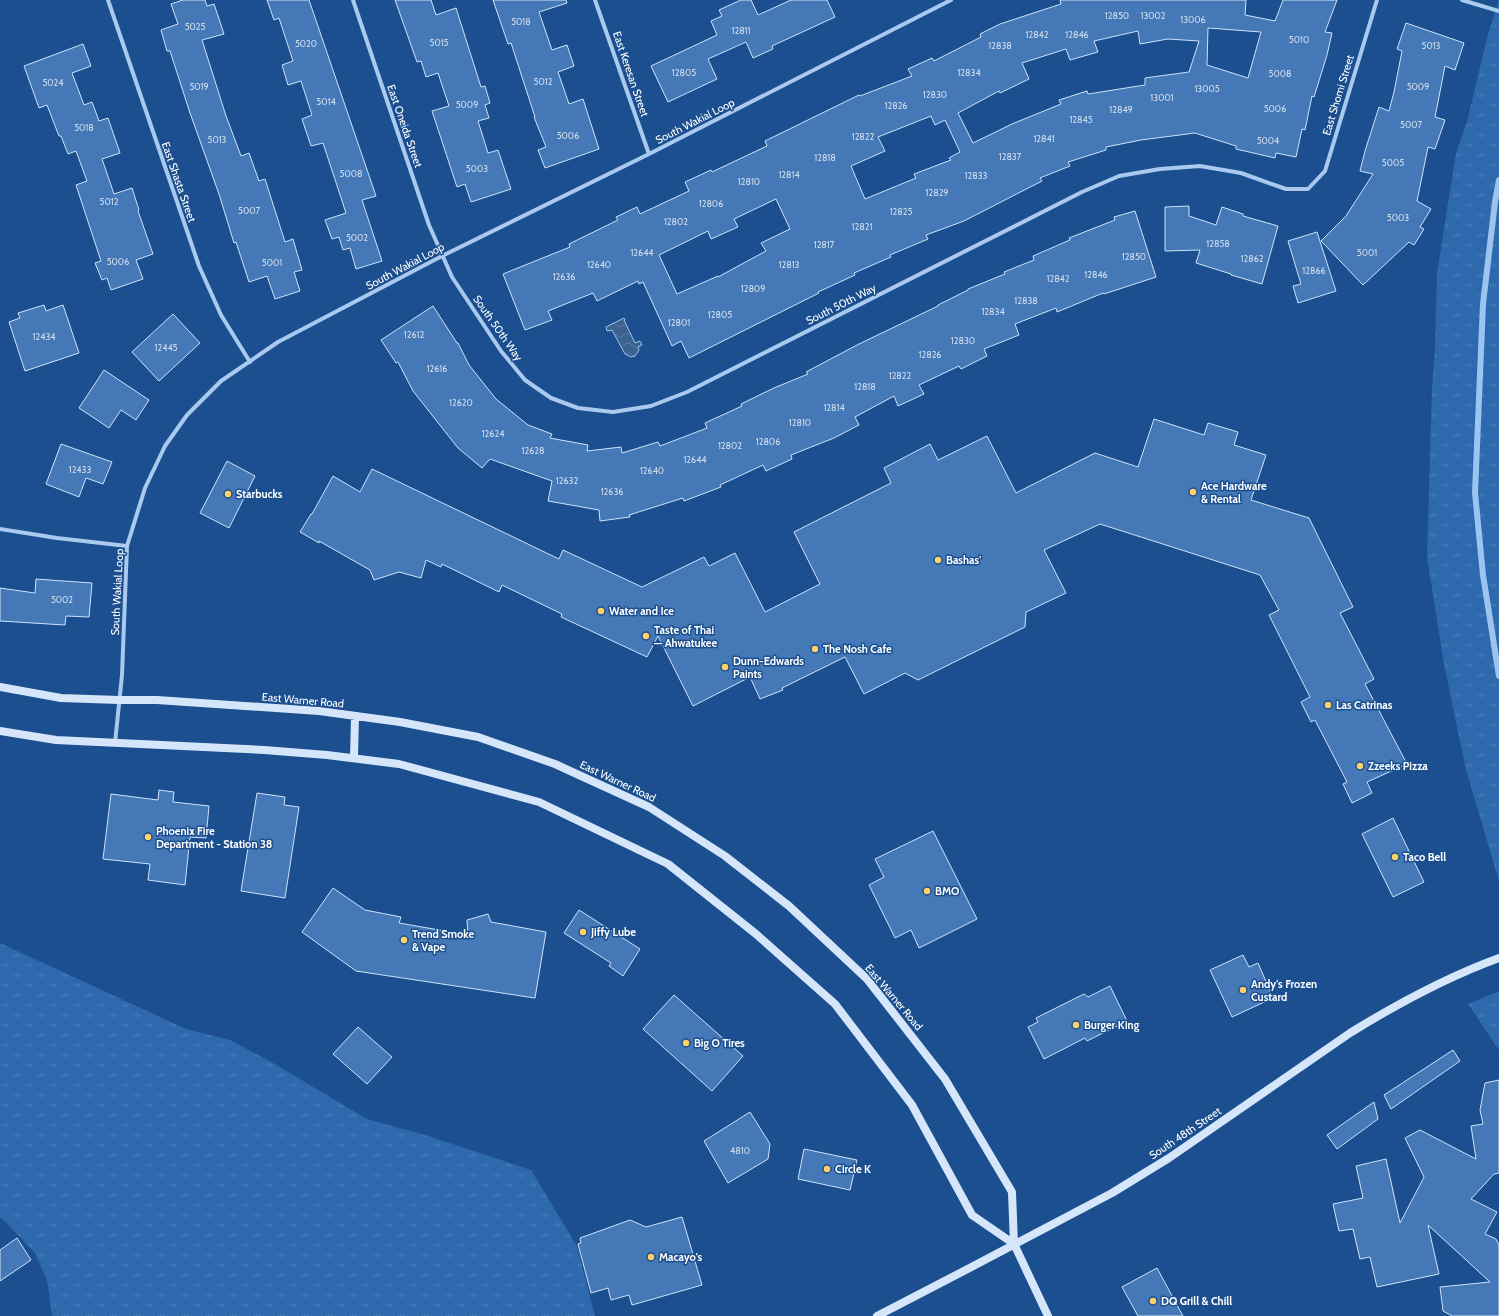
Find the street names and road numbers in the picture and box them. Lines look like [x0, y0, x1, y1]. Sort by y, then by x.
street label: East Keresan Street [610, 30, 652, 119]
street label: East Shomi Street [1319, 53, 1357, 137]
street label: East Oneida Street [384, 83, 426, 170]
street label: South Wakial Loop [653, 95, 737, 147]
street label: East Shasta Street [159, 140, 199, 224]
street label: South Wakial Loop [363, 239, 447, 293]
street label: South 50th Way [804, 280, 879, 328]
street label: South 50th Way [470, 293, 526, 364]
street label: South Wakial Loop [108, 548, 126, 636]
street label: East Warner Road [261, 689, 345, 711]
street label: East Warner Road [578, 757, 658, 805]
street label: East Warner Road [862, 961, 926, 1033]
street label: South 48th Street [1146, 1104, 1224, 1162]

